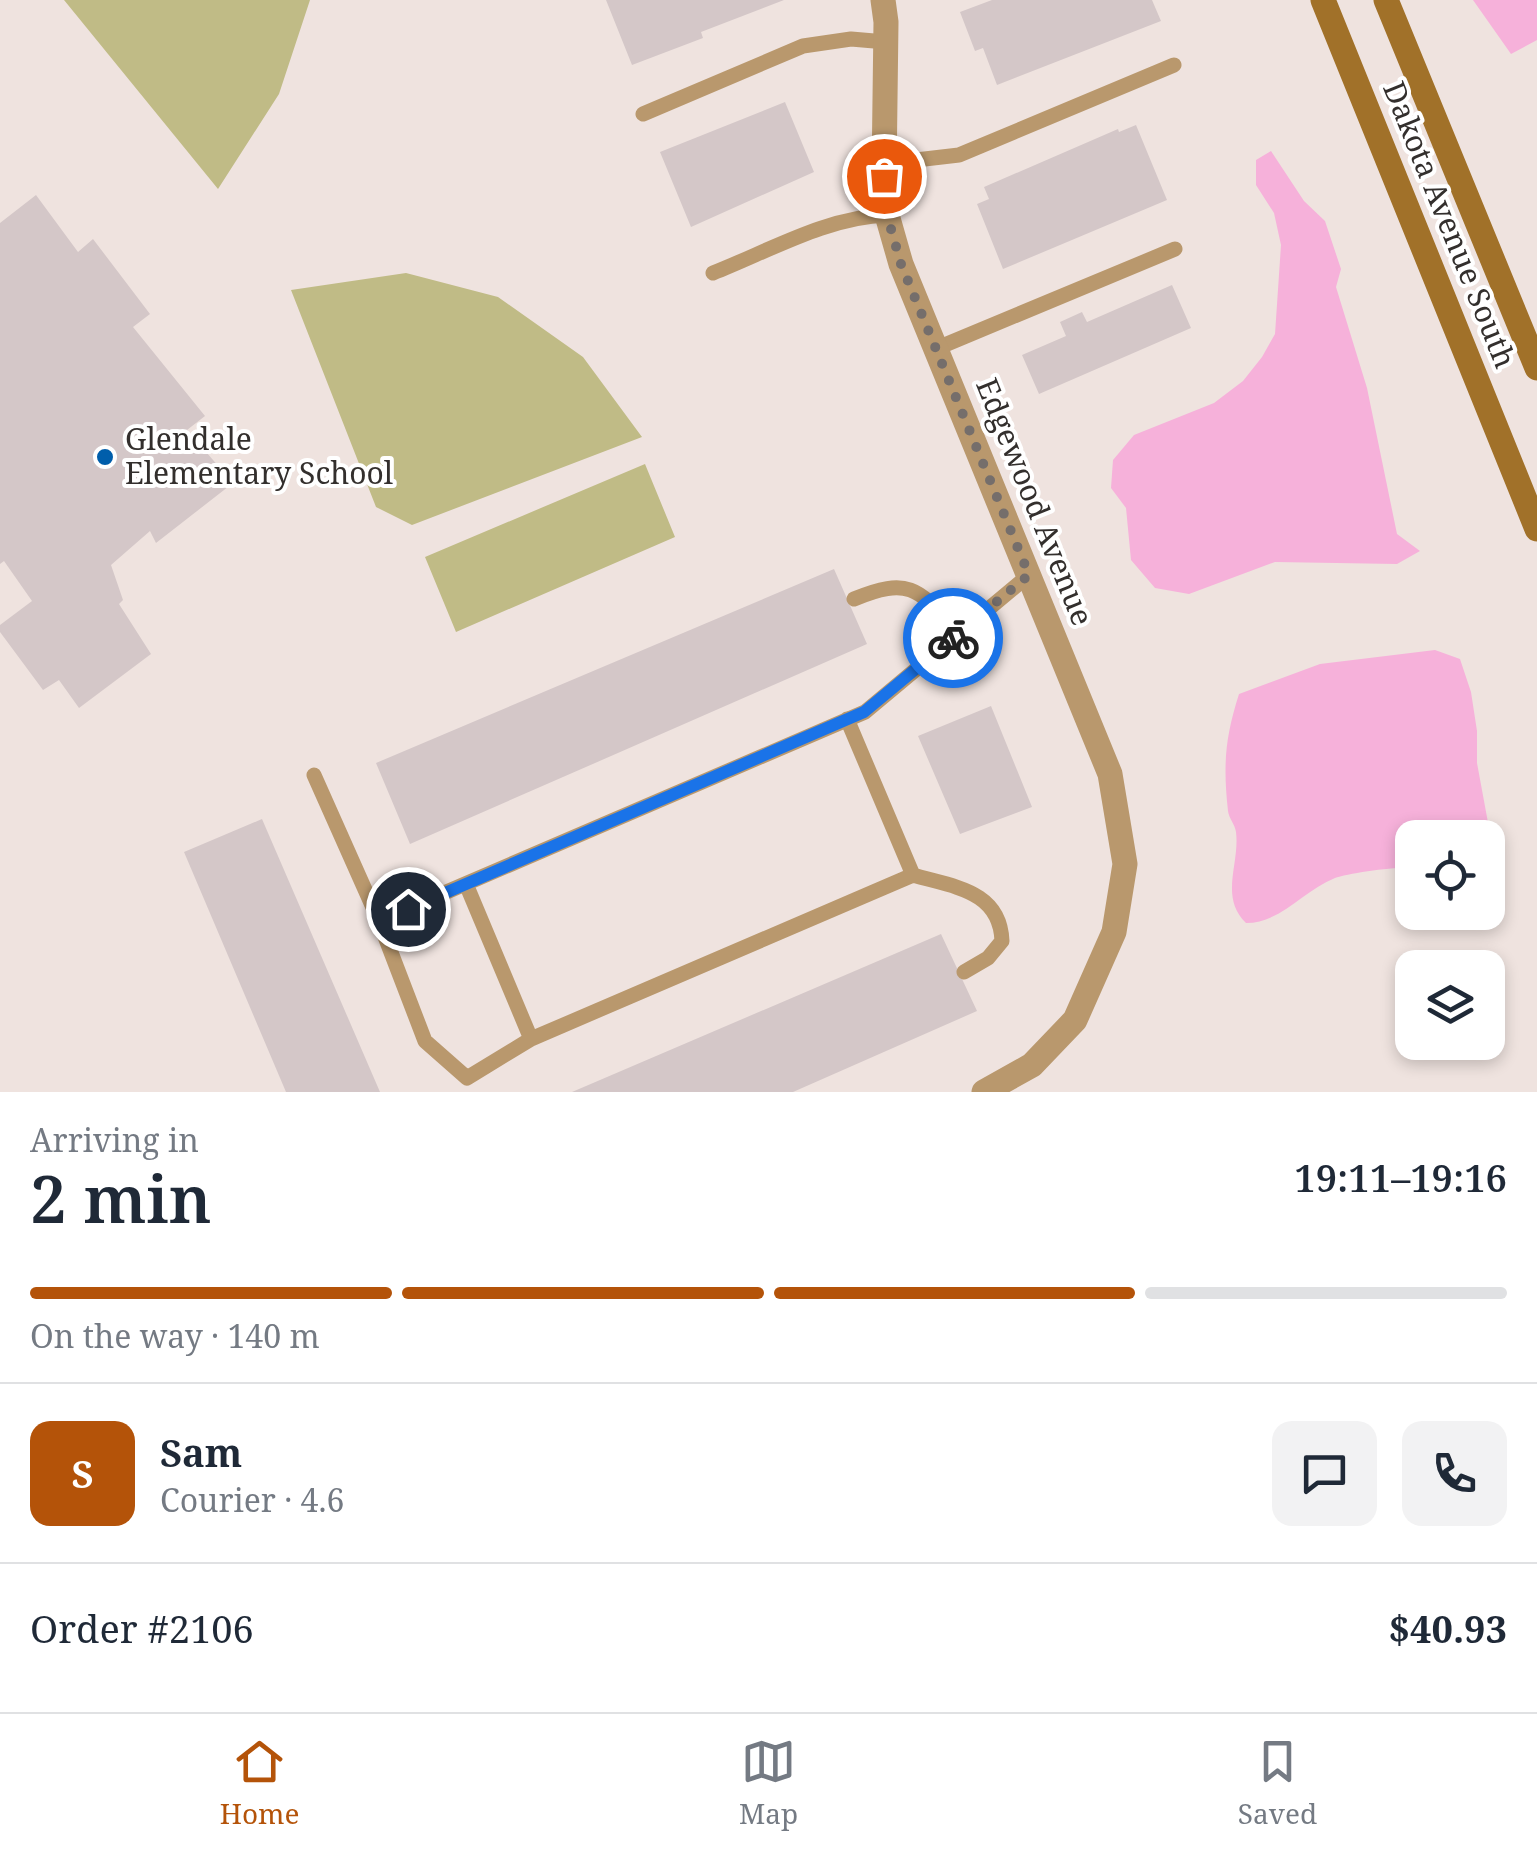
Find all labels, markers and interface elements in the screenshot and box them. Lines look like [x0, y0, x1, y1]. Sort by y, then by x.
street label: Dakota Avenue South [1374, 75, 1527, 374]
pin [842, 134, 927, 219]
icon: bag [857, 149, 912, 204]
street label: Edgewood Avenue [967, 372, 1104, 631]
place label: Glendale Elementary School [125, 418, 393, 493]
marker: Glendale Elementary School [94, 446, 116, 468]
courier [903, 588, 1003, 688]
icon: bike [926, 611, 981, 666]
map controls [1395, 820, 1505, 1060]
button: locate [1395, 820, 1505, 930]
pin [366, 867, 451, 952]
icon: home [381, 882, 436, 937]
button: layers [1395, 950, 1505, 1060]
text: Arriving in [30, 1118, 199, 1161]
text: 19:11–19:16 [1294, 1151, 1507, 1203]
text: 2 min [30, 1154, 212, 1242]
text: On the way · 140 m [30, 1314, 320, 1357]
button: chat [1272, 1421, 1377, 1526]
button: phone [1402, 1421, 1507, 1526]
text: Sam [160, 1426, 242, 1478]
text: S [71, 1447, 94, 1499]
text: Courier · 4.6 [160, 1478, 344, 1521]
text: Order #2106 [30, 1602, 254, 1654]
text: $40.93 [1388, 1602, 1507, 1654]
tab: Home [220, 1734, 300, 1832]
tab: Map [739, 1734, 798, 1832]
tab: Saved [1238, 1734, 1317, 1832]

